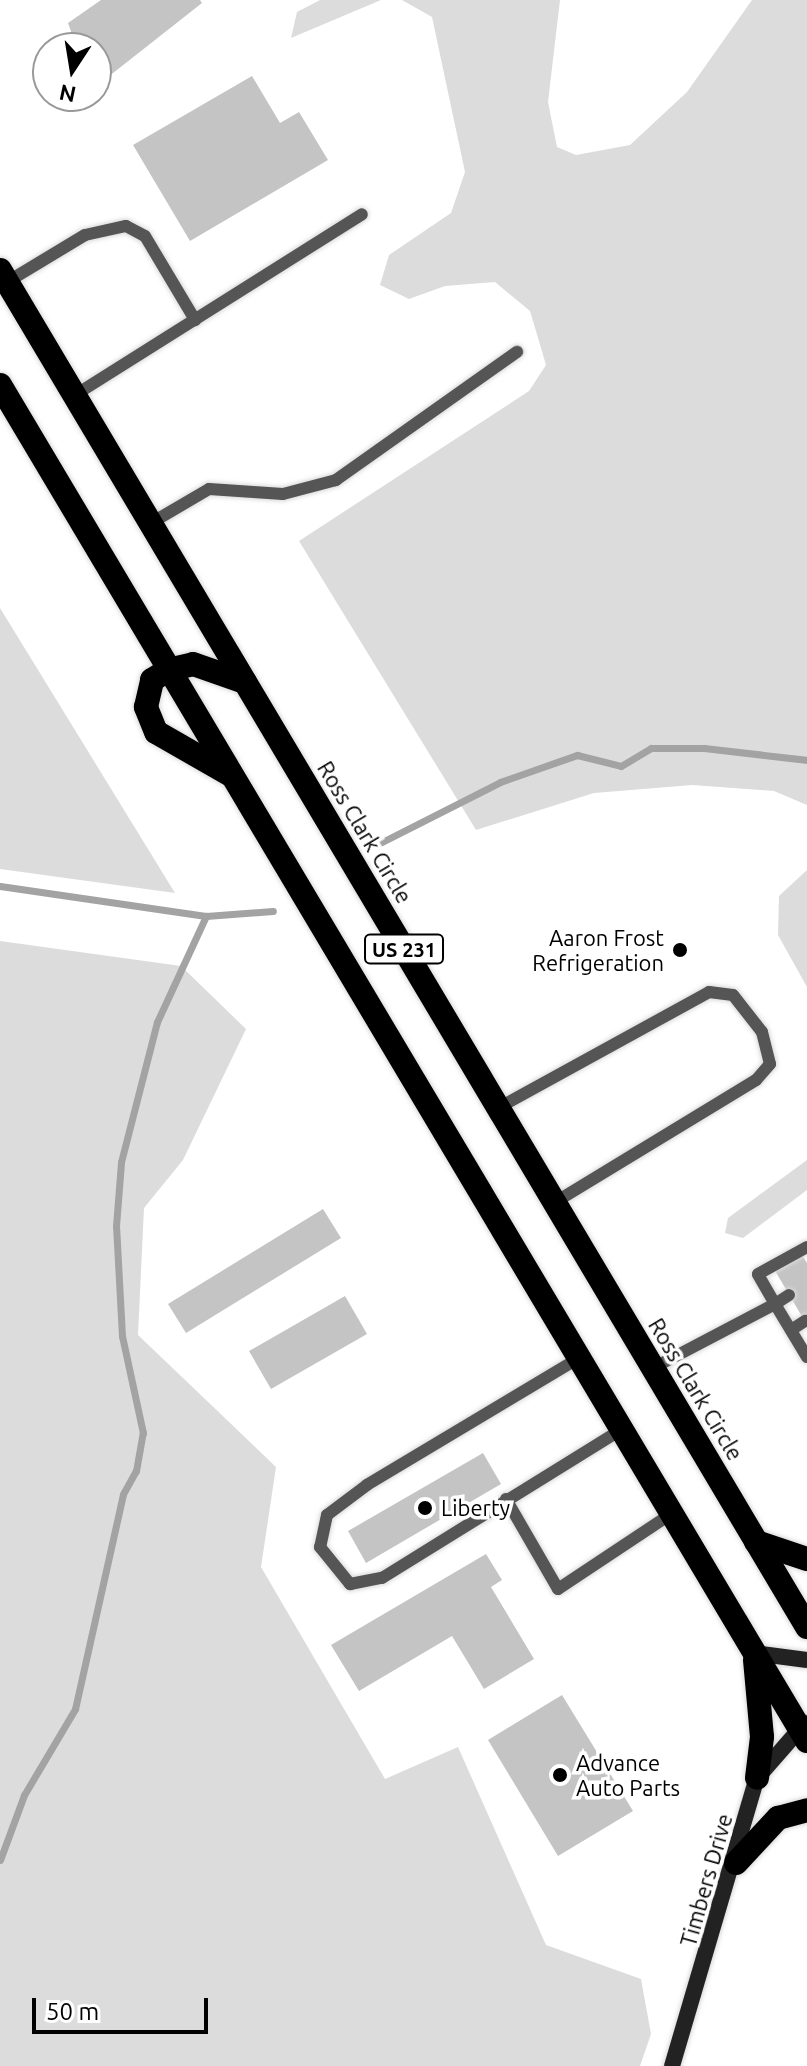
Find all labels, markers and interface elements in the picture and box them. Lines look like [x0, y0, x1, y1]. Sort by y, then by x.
north arrow [32, 32, 112, 112]
text: N [57, 80, 78, 108]
street label: Ross Clark Circle [312, 756, 418, 908]
place label: Aaron Frost Refrigeration [532, 924, 664, 976]
road number: US 231 [364, 933, 444, 965]
marker: Aaron Frost Refrigeration [671, 941, 689, 959]
street label: Ross Clark Circle [643, 1313, 749, 1465]
place label: Liberty [441, 1495, 510, 1521]
marker: Liberty [416, 1499, 434, 1517]
place label: Advance Auto Parts [576, 1749, 680, 1800]
marker: Advance Auto Parts [551, 1766, 569, 1784]
street label: Timbers Drive [674, 1811, 738, 1949]
scale bar [36, 1982, 212, 2032]
text: 50 m [46, 1998, 99, 2025]

